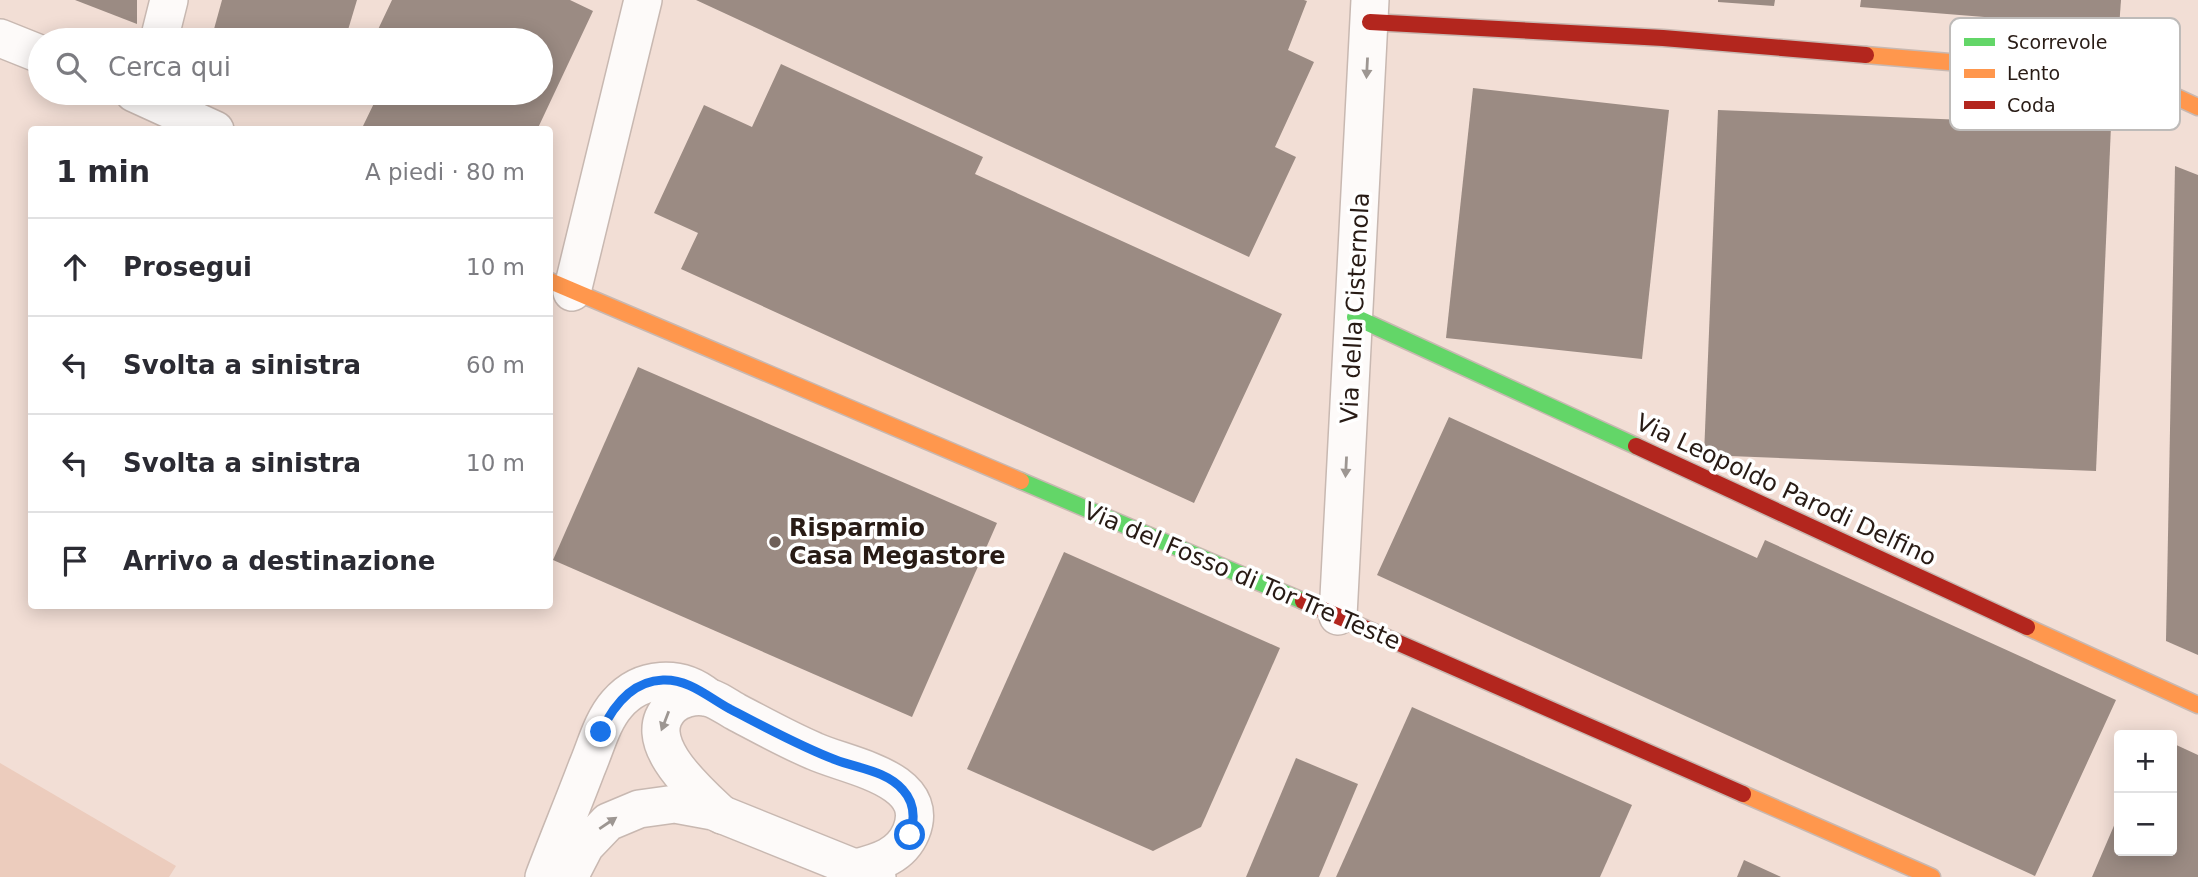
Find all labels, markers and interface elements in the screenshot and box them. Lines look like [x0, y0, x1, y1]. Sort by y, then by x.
legend [1950, 18, 2180, 130]
search box [28, 28, 553, 105]
text: Scorrevole [2007, 31, 2108, 53]
icon: search [52, 48, 90, 86]
text: Cerca qui [108, 52, 231, 82]
one-way arrow [1362, 57, 1373, 79]
text: Lento [2007, 62, 2060, 84]
text: Coda [2007, 94, 2056, 116]
text: 1 min [56, 154, 150, 189]
text: A piedi · 80 m [365, 159, 525, 185]
street label: Via della Cisternola [1335, 192, 1375, 424]
icon: ahead [56, 248, 94, 286]
text: Prosegui [123, 252, 252, 282]
text: 10 m [466, 254, 525, 280]
icon: left [56, 346, 94, 384]
text: Svolta a sinistra [123, 350, 361, 380]
text: 60 m [466, 352, 525, 378]
street label: Via Leopoldo Parodi Delfino [1631, 408, 1941, 572]
icon: left [56, 444, 94, 482]
text: Svolta a sinistra [123, 448, 361, 478]
text: 10 m [466, 450, 525, 476]
one-way arrow [1341, 456, 1352, 478]
street label: Via del Fosso di Tor Tre Teste [1079, 496, 1405, 656]
place label: Risparmio Casa Megastore [789, 514, 1006, 570]
marker: Risparmio Casa Megastore [767, 534, 783, 550]
icon: arrive [56, 542, 94, 580]
text: Arrivo a destinazione [123, 546, 435, 576]
one-way arrow [659, 711, 670, 732]
route end [585, 716, 616, 747]
map controls [2114, 730, 2177, 856]
button: + [2114, 730, 2177, 793]
button: − [2114, 793, 2177, 856]
one-way arrow [599, 817, 618, 830]
route start [894, 819, 925, 850]

